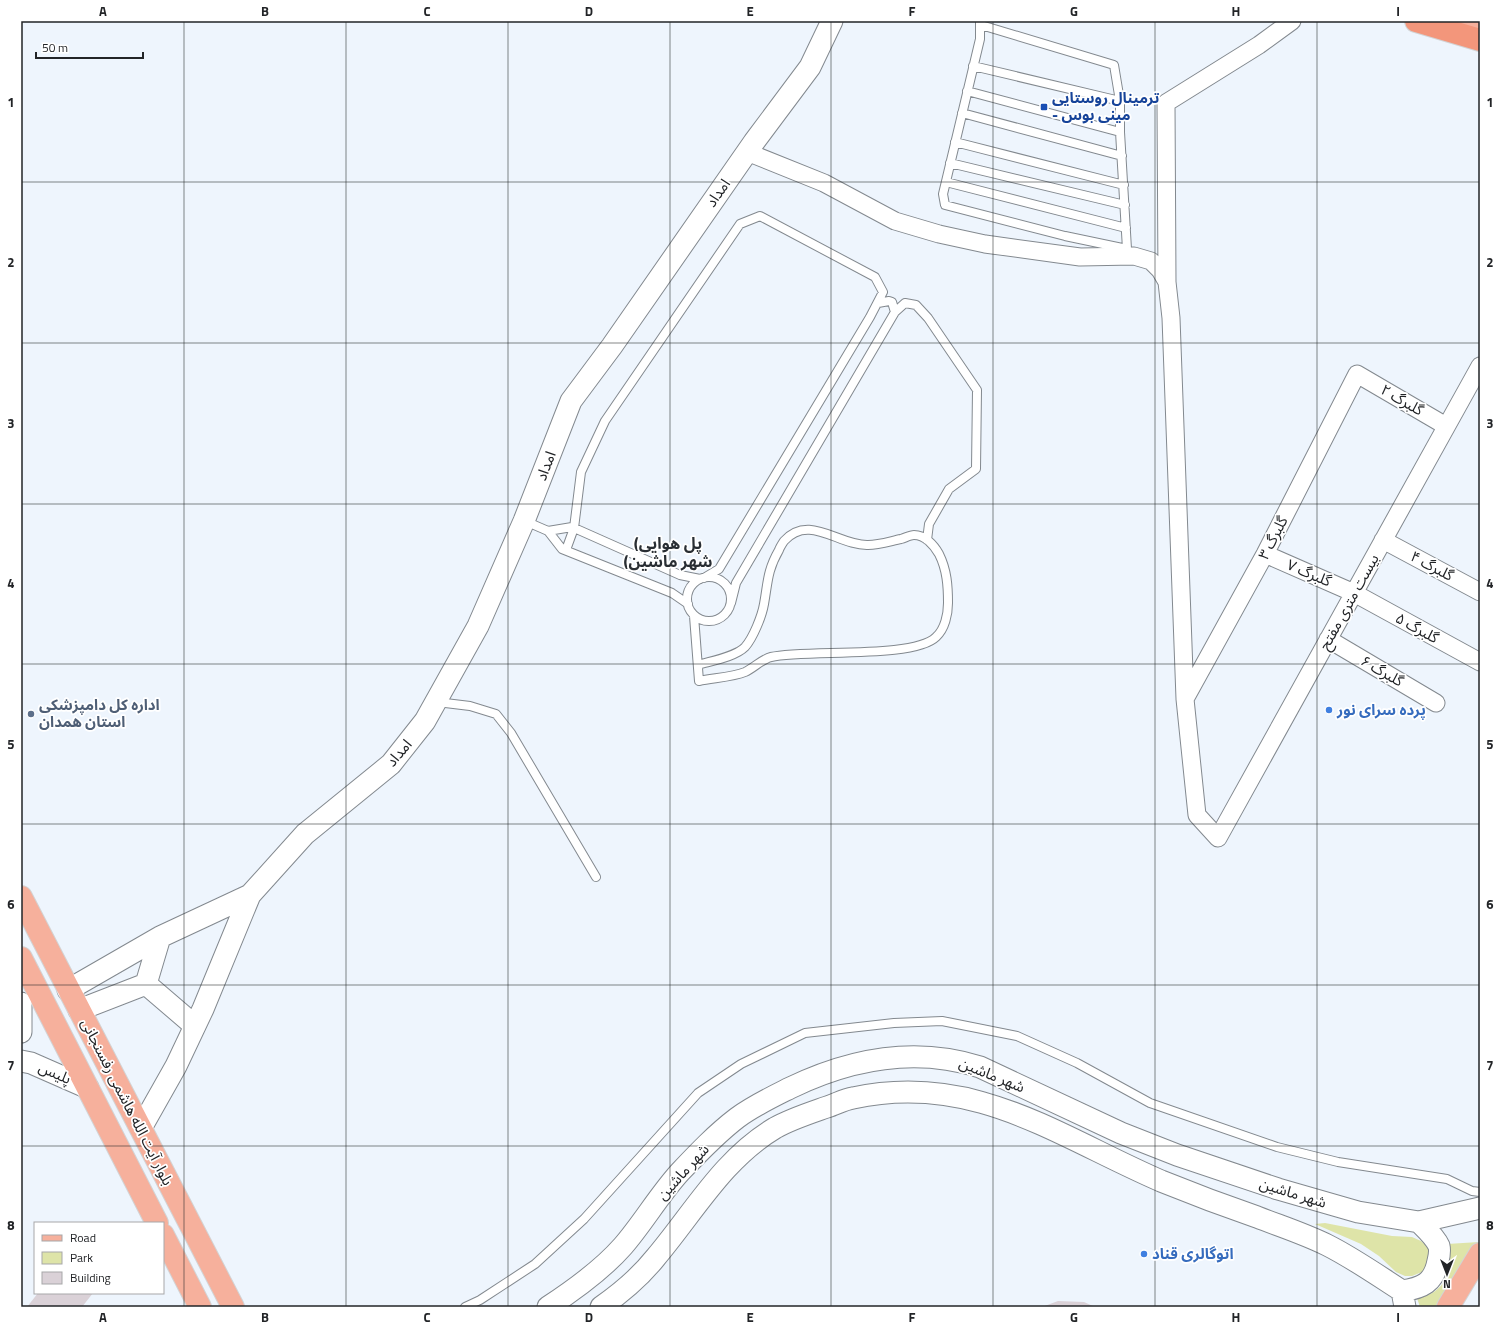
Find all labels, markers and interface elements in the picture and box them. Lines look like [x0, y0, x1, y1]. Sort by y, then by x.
text: A [99, 1, 107, 21]
text: B [261, 1, 269, 21]
text: C [423, 1, 431, 21]
text: D [585, 1, 593, 21]
text: E [746, 1, 754, 21]
text: F [909, 1, 916, 21]
text: G [1070, 1, 1078, 21]
text: H [1232, 1, 1240, 21]
text: I [1396, 1, 1400, 21]
scale bar [36, 34, 143, 60]
text: 50 m [42, 38, 68, 57]
place label: ترمینال روستایی - مینی بوس [1052, 86, 1160, 126]
text: 1 [7, 92, 15, 112]
text: 1 [1486, 92, 1494, 112]
marker: ترمینال روستایی - مینی بوس [1039, 102, 1049, 112]
street label: امداد [700, 174, 736, 212]
text: 2 [7, 252, 15, 272]
text: 2 [1486, 252, 1494, 272]
street label: گلبرگ ۲ [1376, 378, 1429, 421]
text: 3 [7, 413, 15, 433]
text: 3 [1486, 413, 1494, 433]
street label: امداد [529, 448, 562, 484]
street label: گلبرگ ۳ [1252, 511, 1294, 564]
district label: (پل هوایی (شهر ماشین [623, 531, 713, 573]
street label: گلبرگ ۴ [1406, 545, 1459, 587]
street label: بیست متری مفتح [1313, 549, 1385, 655]
street label: گلبرگ ۷ [1283, 553, 1336, 592]
text: 4 [7, 573, 15, 593]
text: 4 [1486, 573, 1494, 593]
street label: گلبرگ ۵ [1391, 606, 1444, 649]
street label: گلبرگ ۶ [1356, 649, 1409, 692]
place label: اداره کل دامپزشکی استان همدان [39, 693, 160, 733]
place label: پرده سرای نور [1336, 698, 1426, 721]
marker: پرده سرای نور [1324, 705, 1334, 715]
marker: اداره کل دامپزشکی استان همدان [26, 709, 36, 719]
text: 5 [7, 734, 15, 754]
street label: امداد [380, 734, 417, 772]
text: 5 [1486, 734, 1494, 754]
text: 6 [7, 894, 15, 914]
text: 6 [1486, 894, 1494, 914]
street label: بلوار آیت الله هاشمی رفسنجانی [75, 1014, 180, 1189]
street label: شهر ماشین [956, 1051, 1029, 1098]
text: 7 [7, 1055, 15, 1075]
street label: پلیس [35, 1055, 75, 1090]
text: 7 [1486, 1055, 1494, 1075]
street label: شهر ماشین [651, 1138, 714, 1205]
street label: شهر ماشین [1257, 1171, 1330, 1214]
text: 8 [7, 1215, 15, 1235]
text: 8 [1486, 1215, 1494, 1235]
legend [34, 1222, 164, 1294]
text: Road [70, 1228, 96, 1247]
place label: اتوگالری قناد [1152, 1242, 1234, 1265]
text: Park [70, 1248, 93, 1267]
marker: اتوگالری قناد [1139, 1249, 1149, 1259]
north arrow [1427, 1254, 1467, 1294]
text: Building [70, 1268, 111, 1287]
text: N [1443, 1276, 1451, 1292]
text: A [99, 1307, 107, 1327]
text: B [261, 1307, 269, 1327]
text: C [423, 1307, 431, 1327]
text: D [585, 1307, 593, 1327]
text: E [746, 1307, 754, 1327]
text: F [909, 1307, 916, 1327]
text: G [1070, 1307, 1078, 1327]
text: H [1232, 1307, 1240, 1327]
text: I [1396, 1307, 1400, 1327]

